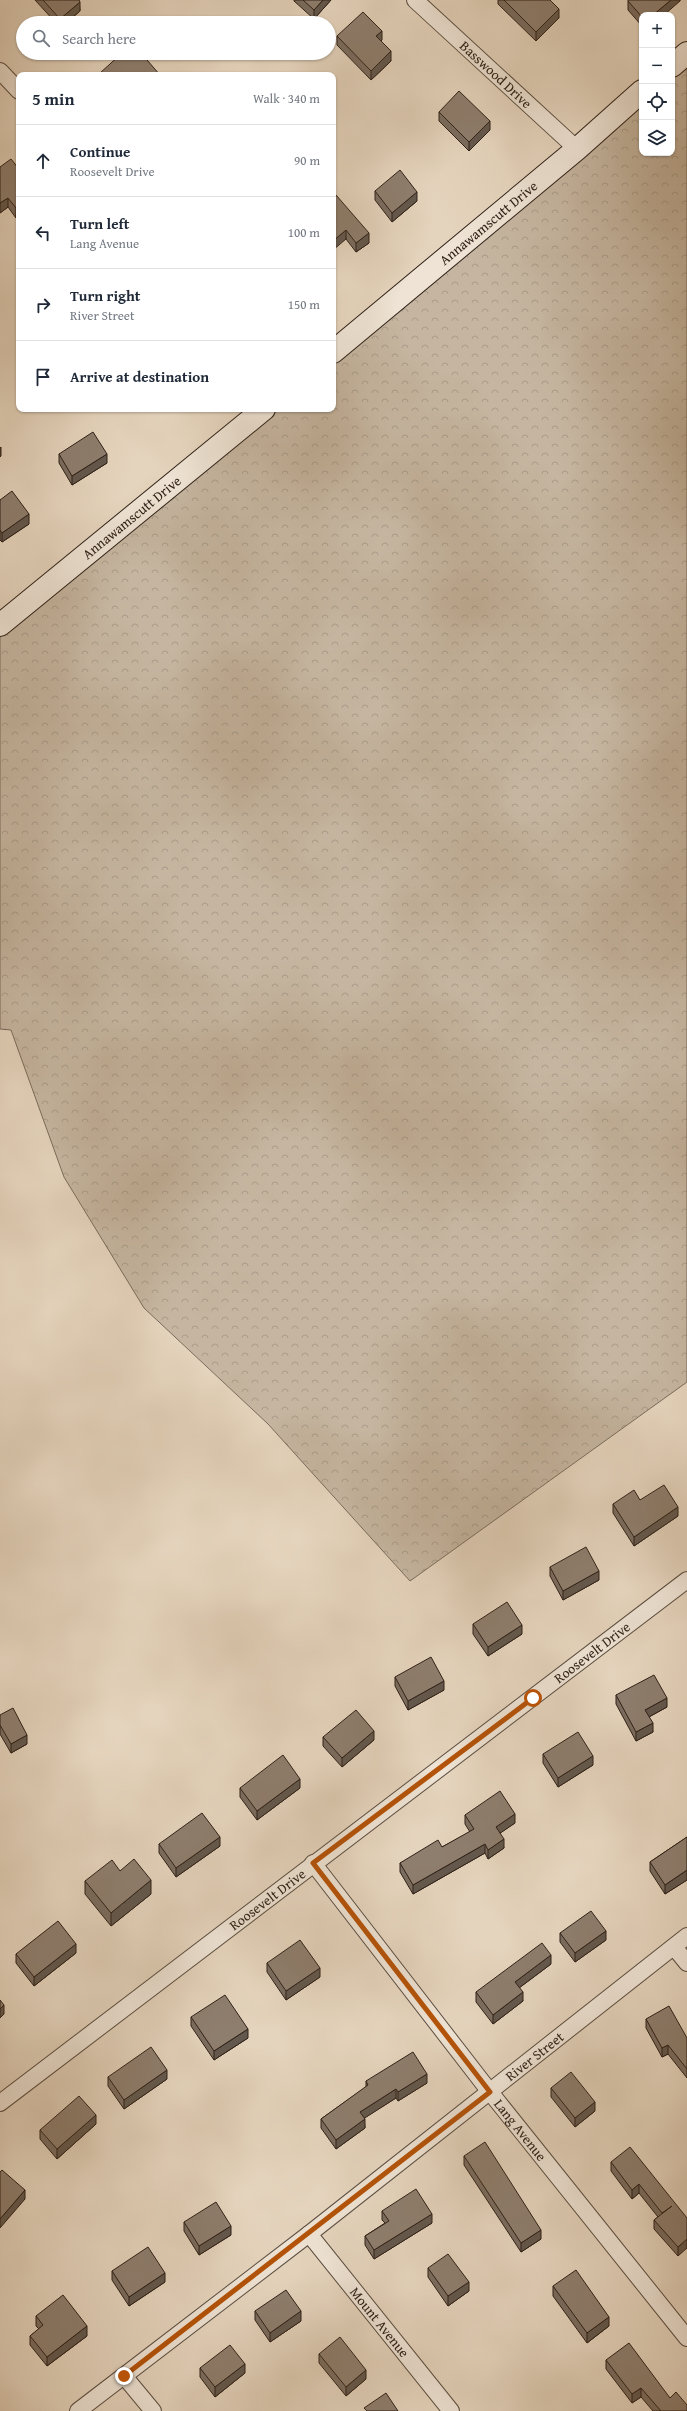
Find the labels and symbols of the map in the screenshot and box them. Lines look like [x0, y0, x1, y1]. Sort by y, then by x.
street label: Basswood Drive [455, 36, 537, 113]
street label: Annawamscutt Drive [435, 176, 542, 270]
street label: Annawamscutt Drive [78, 471, 186, 564]
street label: Roosevelt Drive [550, 1617, 635, 1688]
route start [524, 1689, 542, 1707]
street label: Roosevelt Drive [225, 1864, 310, 1935]
street label: River Street [501, 2027, 568, 2086]
street label: Lang Avenue [489, 2095, 552, 2166]
street label: Mount Avenue [345, 2283, 414, 2362]
route end [115, 2367, 133, 2385]

